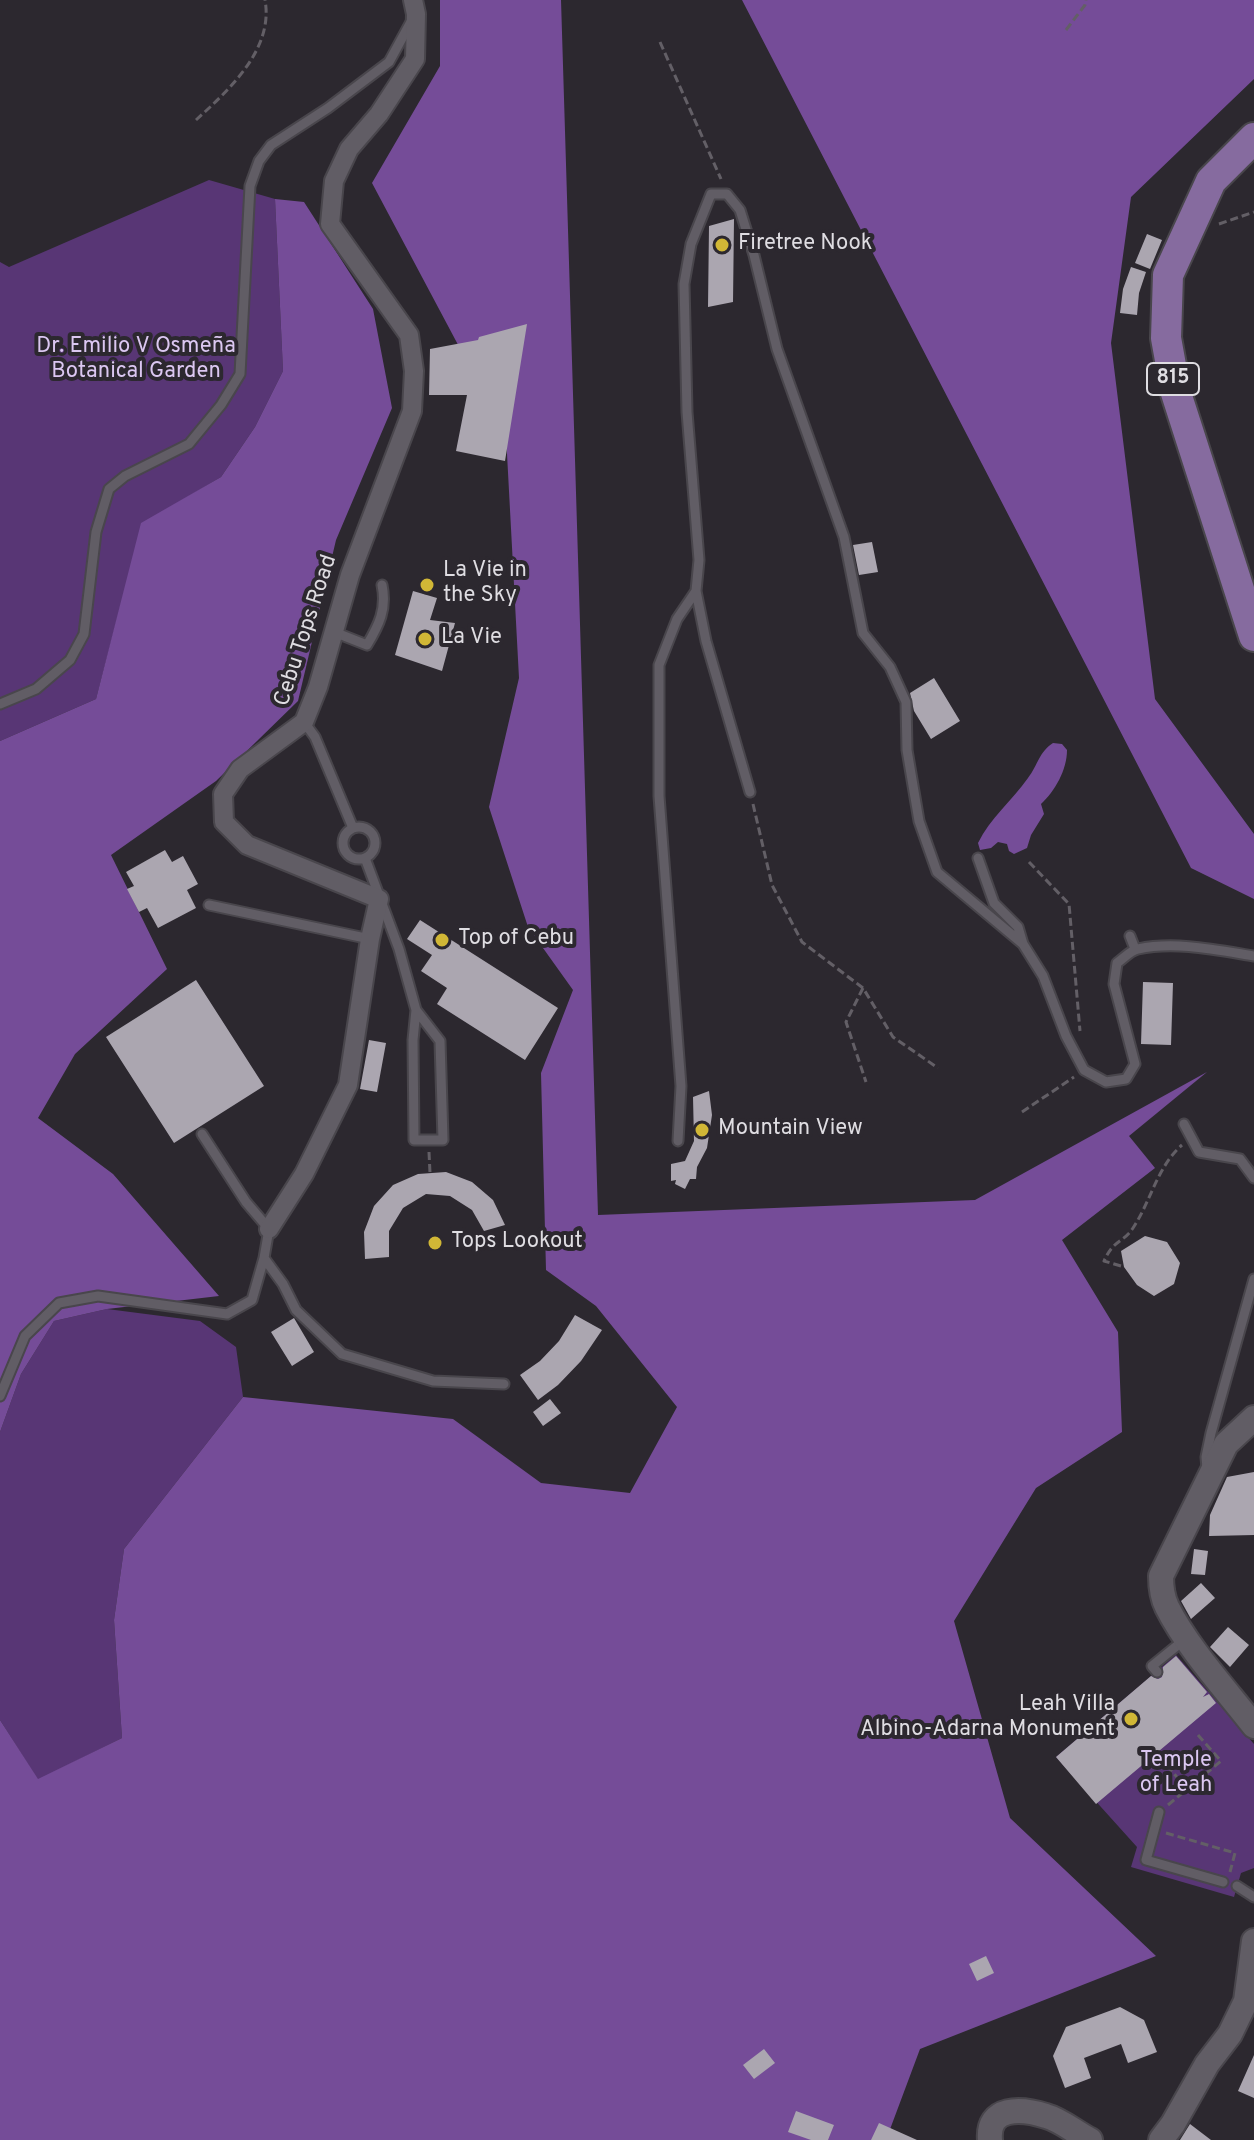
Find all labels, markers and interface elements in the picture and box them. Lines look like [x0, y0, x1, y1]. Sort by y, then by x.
place label: Firetree Nook [738, 232, 872, 258]
marker: Firetree Nook [713, 236, 731, 254]
park label: Dr. Emilio V Osmeña Botanical Garden [36, 335, 236, 386]
road number: 815 [1147, 363, 1199, 395]
street label: Cebu Tops Road [270, 552, 344, 710]
place label: La Vie in the Sky [443, 559, 527, 610]
marker: La Vie in the Sky [418, 576, 436, 594]
place label: La Vie [441, 626, 502, 652]
marker: La Vie [416, 630, 434, 648]
place label: Top of Cebu [458, 927, 574, 953]
marker: Top of Cebu [433, 931, 451, 949]
place label: Mountain View [718, 1117, 863, 1143]
marker: Mountain View [693, 1121, 711, 1139]
place label: Tops Lookout [451, 1230, 583, 1256]
marker: Tops Lookout [426, 1234, 444, 1252]
place label: Leah Villa Albino-Adarna Monument [860, 1693, 1115, 1744]
marker: Leah Villa Albino-Adarna Monument [1122, 1710, 1140, 1728]
park label: Temple of Leah [1140, 1749, 1212, 1800]

